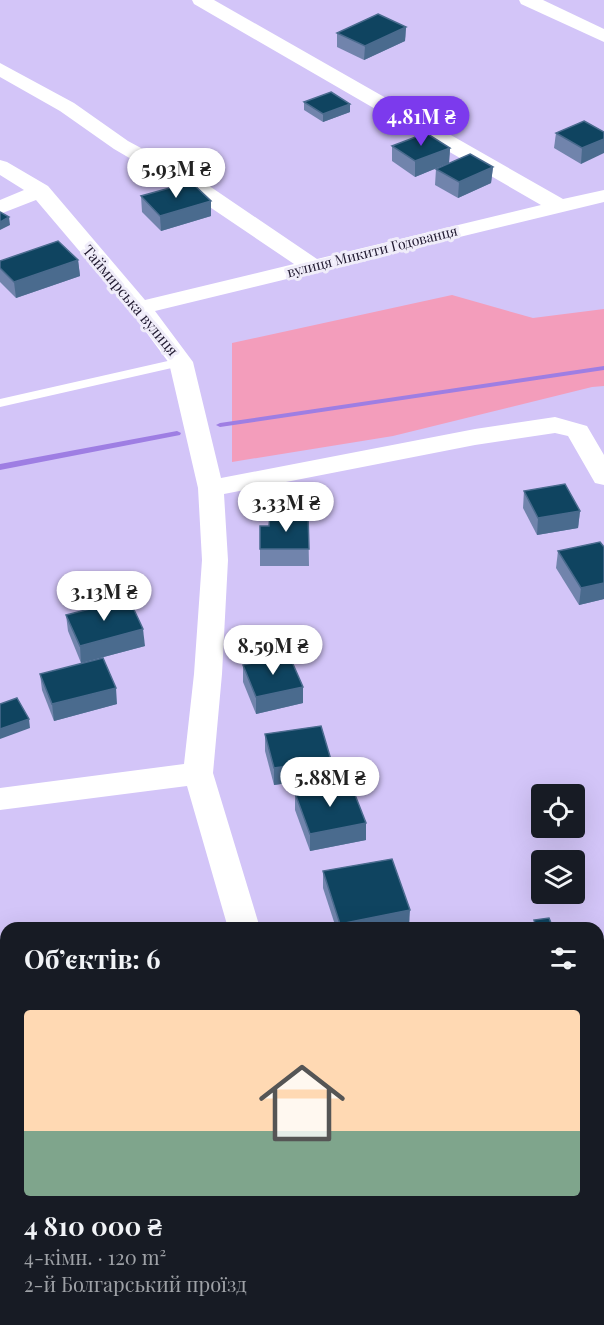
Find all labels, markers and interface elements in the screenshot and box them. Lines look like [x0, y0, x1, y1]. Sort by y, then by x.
pin: 4.81M ₴ [366, 96, 476, 147]
text: 4.81M ₴ [386, 102, 456, 129]
pin: 5.93M ₴ [121, 148, 231, 199]
text: 5.93M ₴ [141, 154, 211, 181]
street label: вулиця Микити Годованця [285, 221, 460, 281]
street label: Таймирська вулиця [79, 240, 183, 360]
pin: 3.33M ₴ [231, 482, 341, 533]
text: 3.33M ₴ [252, 488, 320, 515]
pin: 3.13M ₴ [49, 571, 159, 622]
text: 3.13M ₴ [71, 577, 137, 604]
pin: 8.59M ₴ [218, 625, 328, 676]
text: 8.59M ₴ [238, 631, 308, 658]
pin: 5.88M ₴ [275, 757, 385, 808]
text: 5.88M ₴ [294, 763, 366, 790]
map controls [531, 784, 585, 904]
button: locate [531, 784, 585, 838]
button: layers [531, 850, 585, 904]
text: Об’єктів: 6 [24, 941, 161, 976]
icon: filters [547, 942, 580, 975]
icon: home [248, 1049, 356, 1157]
text: 4 810 000 ₴ [24, 1208, 162, 1243]
text: 4-кімн. · 120 m² [24, 1243, 166, 1270]
text: 2-й Болгарський проїзд [24, 1270, 247, 1297]

